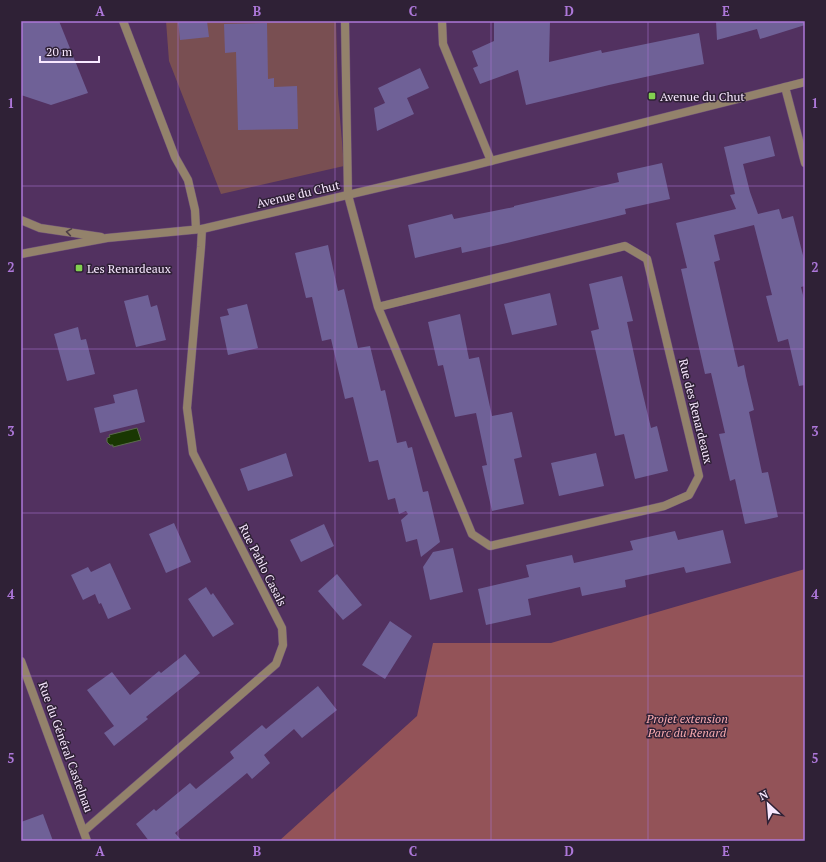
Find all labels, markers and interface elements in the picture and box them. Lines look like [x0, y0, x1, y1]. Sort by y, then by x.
text: A [95, 2, 105, 20]
text: B [253, 2, 261, 20]
text: C [409, 2, 417, 20]
text: D [564, 2, 574, 20]
text: E [722, 2, 730, 20]
scale bar [40, 38, 99, 64]
text: 20 m [46, 44, 73, 59]
place label: Avenue du Chut [660, 89, 745, 104]
marker: Avenue du Chut [647, 91, 657, 101]
text: 1 [7, 94, 15, 112]
text: 1 [811, 94, 819, 112]
street label: Avenue du Chut [255, 177, 342, 211]
one-way arrow [66, 228, 72, 237]
text: 2 [7, 258, 15, 276]
text: 2 [811, 258, 819, 276]
place label: Les Renardeaux [87, 261, 172, 276]
marker: Les Renardeaux [74, 263, 84, 273]
street label: Rue des Renardeaux [676, 357, 716, 466]
text: 3 [7, 422, 15, 440]
text: 3 [811, 422, 819, 440]
street label: Rue Pablo Casals [236, 521, 290, 609]
text: 4 [7, 585, 15, 603]
text: 4 [811, 585, 819, 603]
street label: Rue du Général Castelnau [35, 680, 97, 814]
park label: Projet extension Parc du Renard [645, 711, 728, 740]
text: 5 [7, 749, 15, 767]
text: 5 [811, 749, 819, 767]
north arrow [748, 784, 788, 824]
text: N [757, 787, 771, 803]
text: A [95, 842, 105, 860]
text: B [253, 842, 261, 860]
text: C [409, 842, 417, 860]
text: D [564, 842, 574, 860]
text: E [722, 842, 730, 860]

